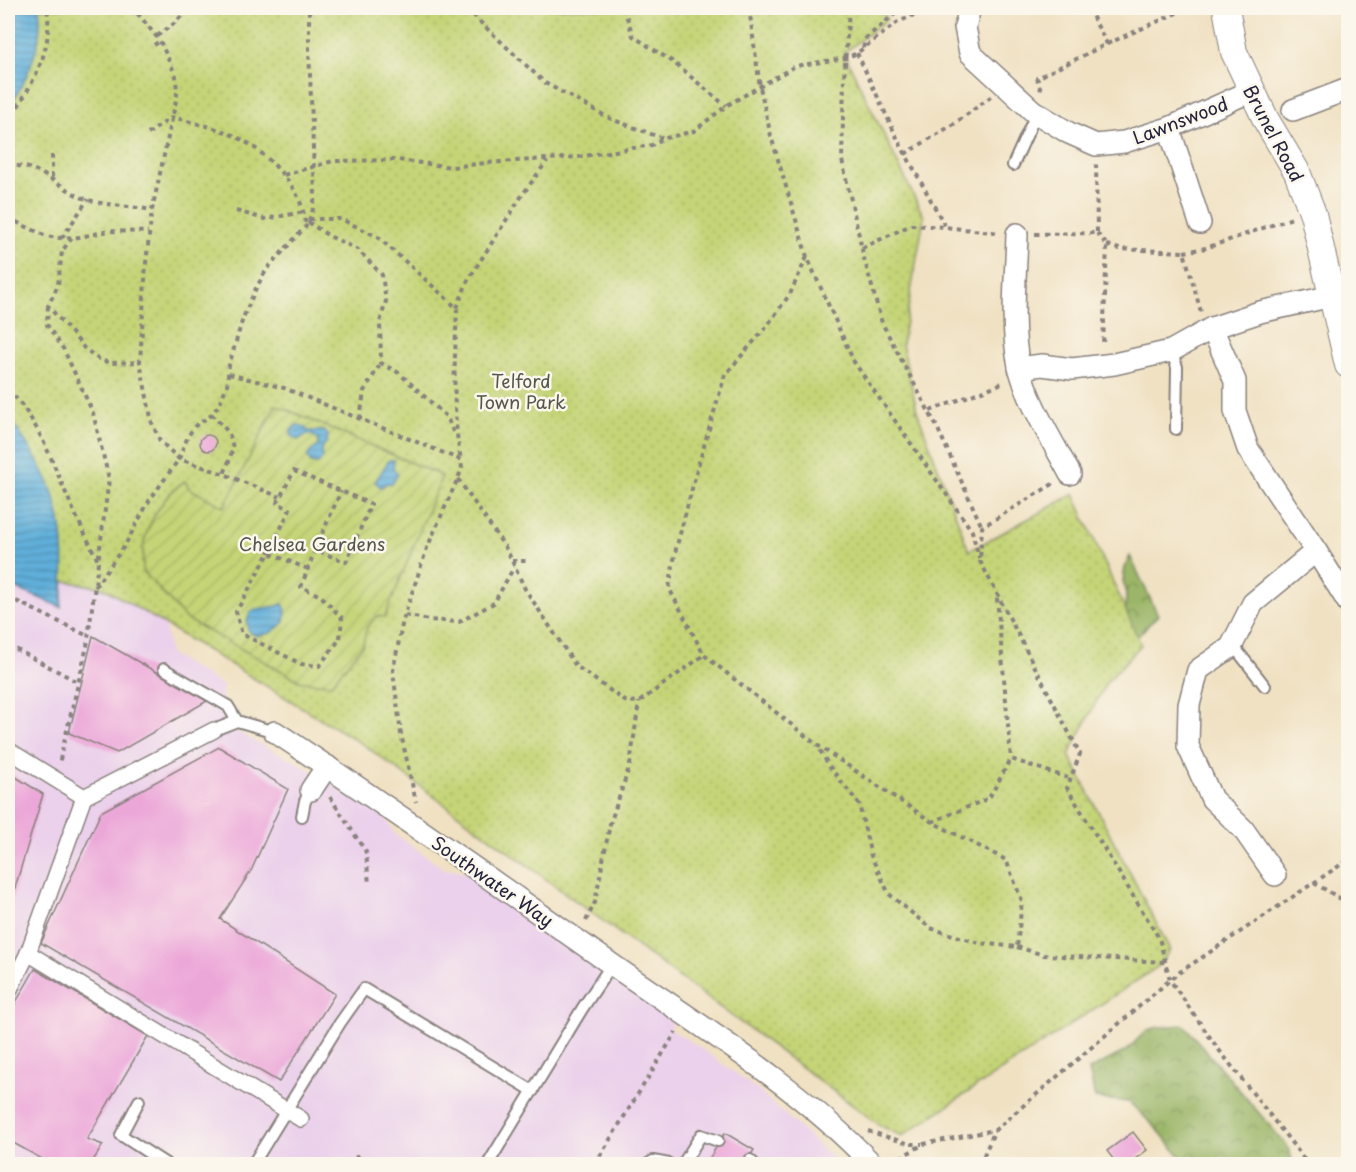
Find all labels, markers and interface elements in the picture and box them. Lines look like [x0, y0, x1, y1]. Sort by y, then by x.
street label: Brunel Road [1237, 80, 1311, 186]
street label: Lawnswood [1129, 90, 1231, 150]
park label: Telford Town Park [476, 367, 566, 415]
park label: Chelsea Gardens [239, 530, 385, 557]
street label: Southwater Way [427, 829, 559, 933]

